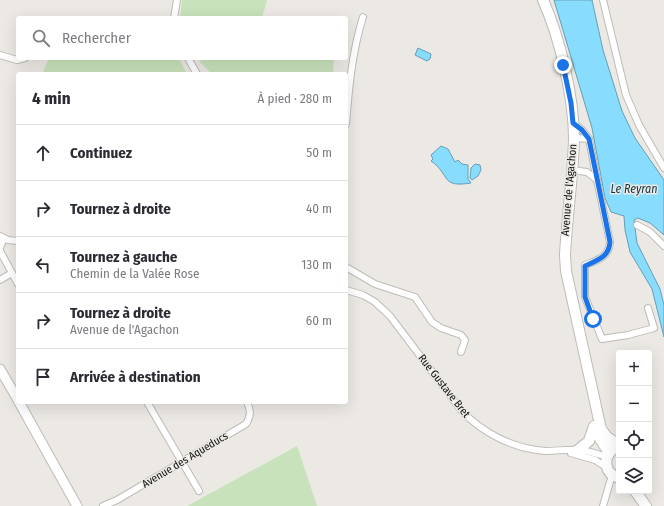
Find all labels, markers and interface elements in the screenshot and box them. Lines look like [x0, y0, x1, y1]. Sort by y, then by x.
search box [16, 16, 348, 60]
icon: search [30, 27, 52, 49]
text: Rechercher [62, 29, 131, 47]
route end [554, 56, 572, 74]
text: 4 min [32, 88, 71, 109]
text: À pied · 280 m [258, 91, 332, 106]
icon: ahead [32, 142, 54, 164]
street label: Avenue de l'Agachon [558, 143, 580, 237]
text: Continuez [70, 144, 132, 162]
text: 50 m [306, 145, 332, 160]
water label: Le Reyran [610, 182, 658, 196]
icon: right [32, 198, 54, 220]
text: Tournez à droite [70, 200, 171, 218]
text: 40 m [306, 201, 332, 216]
text: Tournez à gauche [70, 248, 177, 266]
icon: left [32, 254, 54, 276]
text: 130 m [301, 257, 332, 272]
text: Chemin de la Valée Rose [70, 266, 199, 281]
text: Tournez à droite [70, 304, 171, 322]
icon: right [32, 310, 54, 332]
route start [584, 310, 602, 328]
text: 60 m [306, 313, 332, 328]
text: Avenue de l'Agachon [70, 322, 179, 337]
map controls [616, 350, 652, 494]
button: + [616, 350, 652, 386]
street label: Rue Gustave Bret [415, 352, 473, 421]
icon: arrive [32, 366, 54, 388]
text: Arrivée à destination [70, 368, 201, 386]
button: − [616, 386, 652, 422]
button: locate [616, 422, 652, 458]
street label: Avenue des Aqueducs [140, 429, 231, 491]
button: layers [616, 458, 652, 494]

